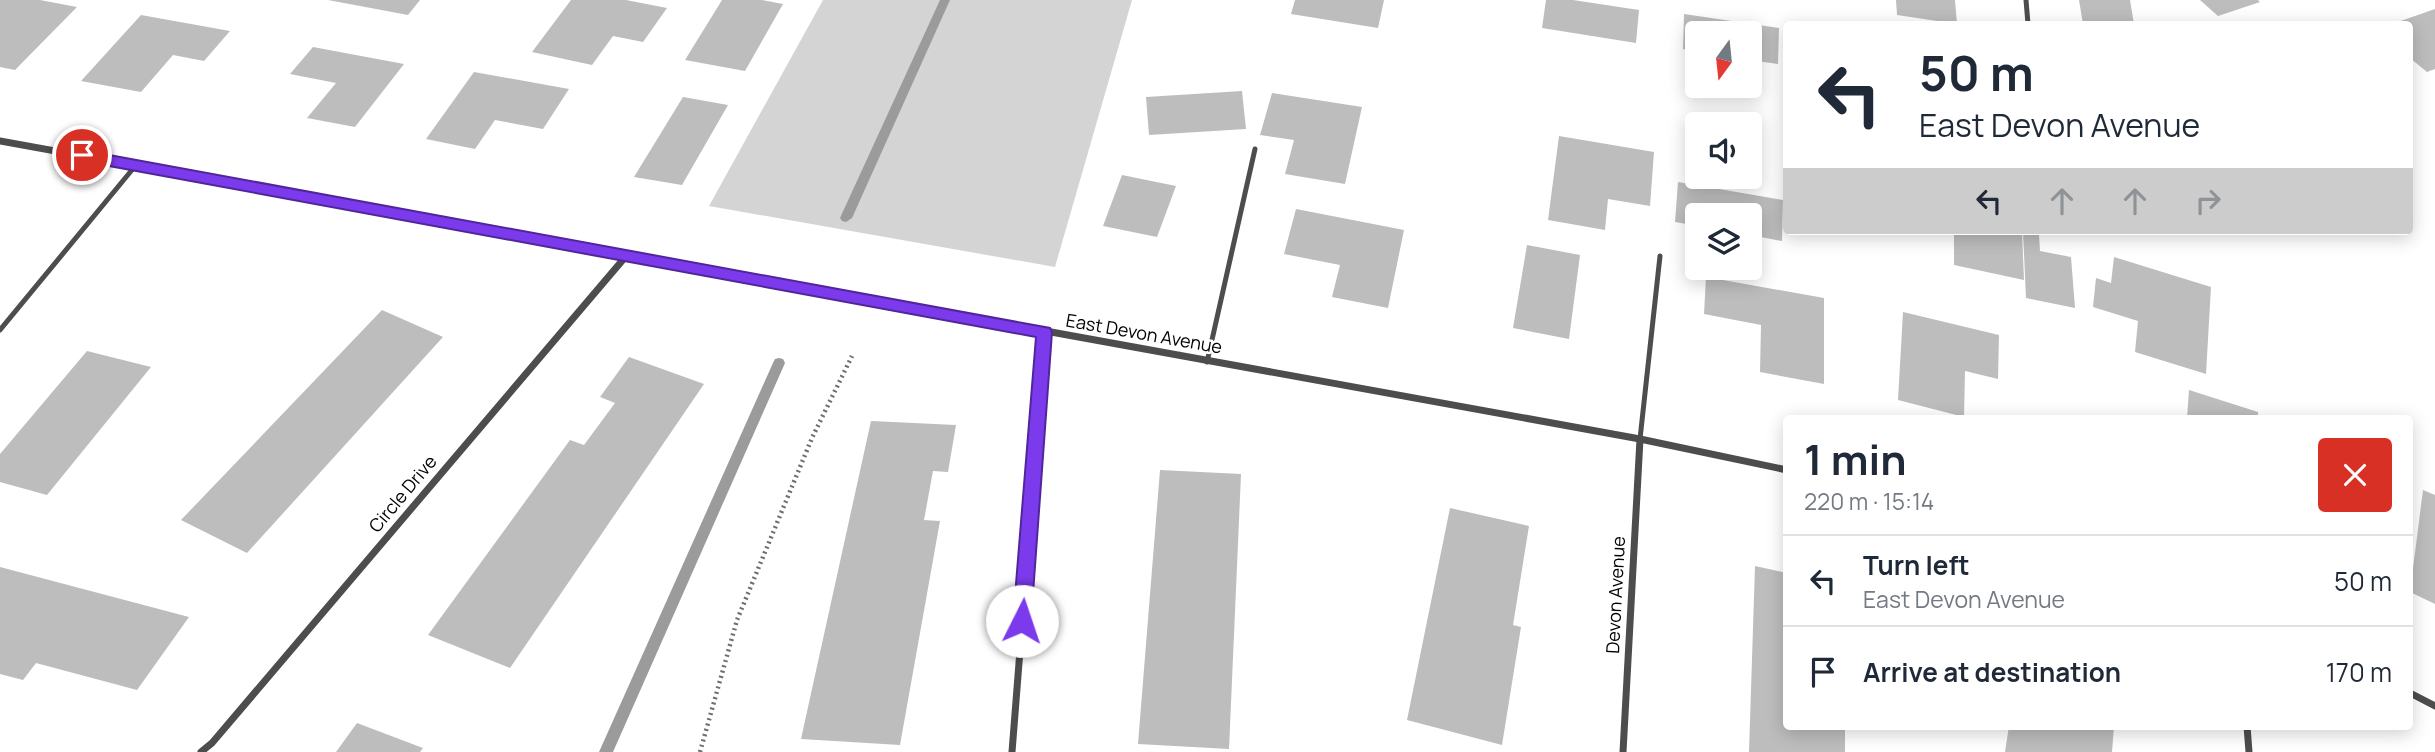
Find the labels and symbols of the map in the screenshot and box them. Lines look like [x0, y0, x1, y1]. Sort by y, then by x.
north arrow [1685, 21, 1762, 98]
pin [52, 125, 112, 185]
street label: East Devon Avenue [1064, 307, 1224, 359]
street label: Circle Drive [363, 450, 441, 537]
street label: Devon Avenue [1600, 536, 1630, 654]
position arrow [985, 584, 1059, 658]

